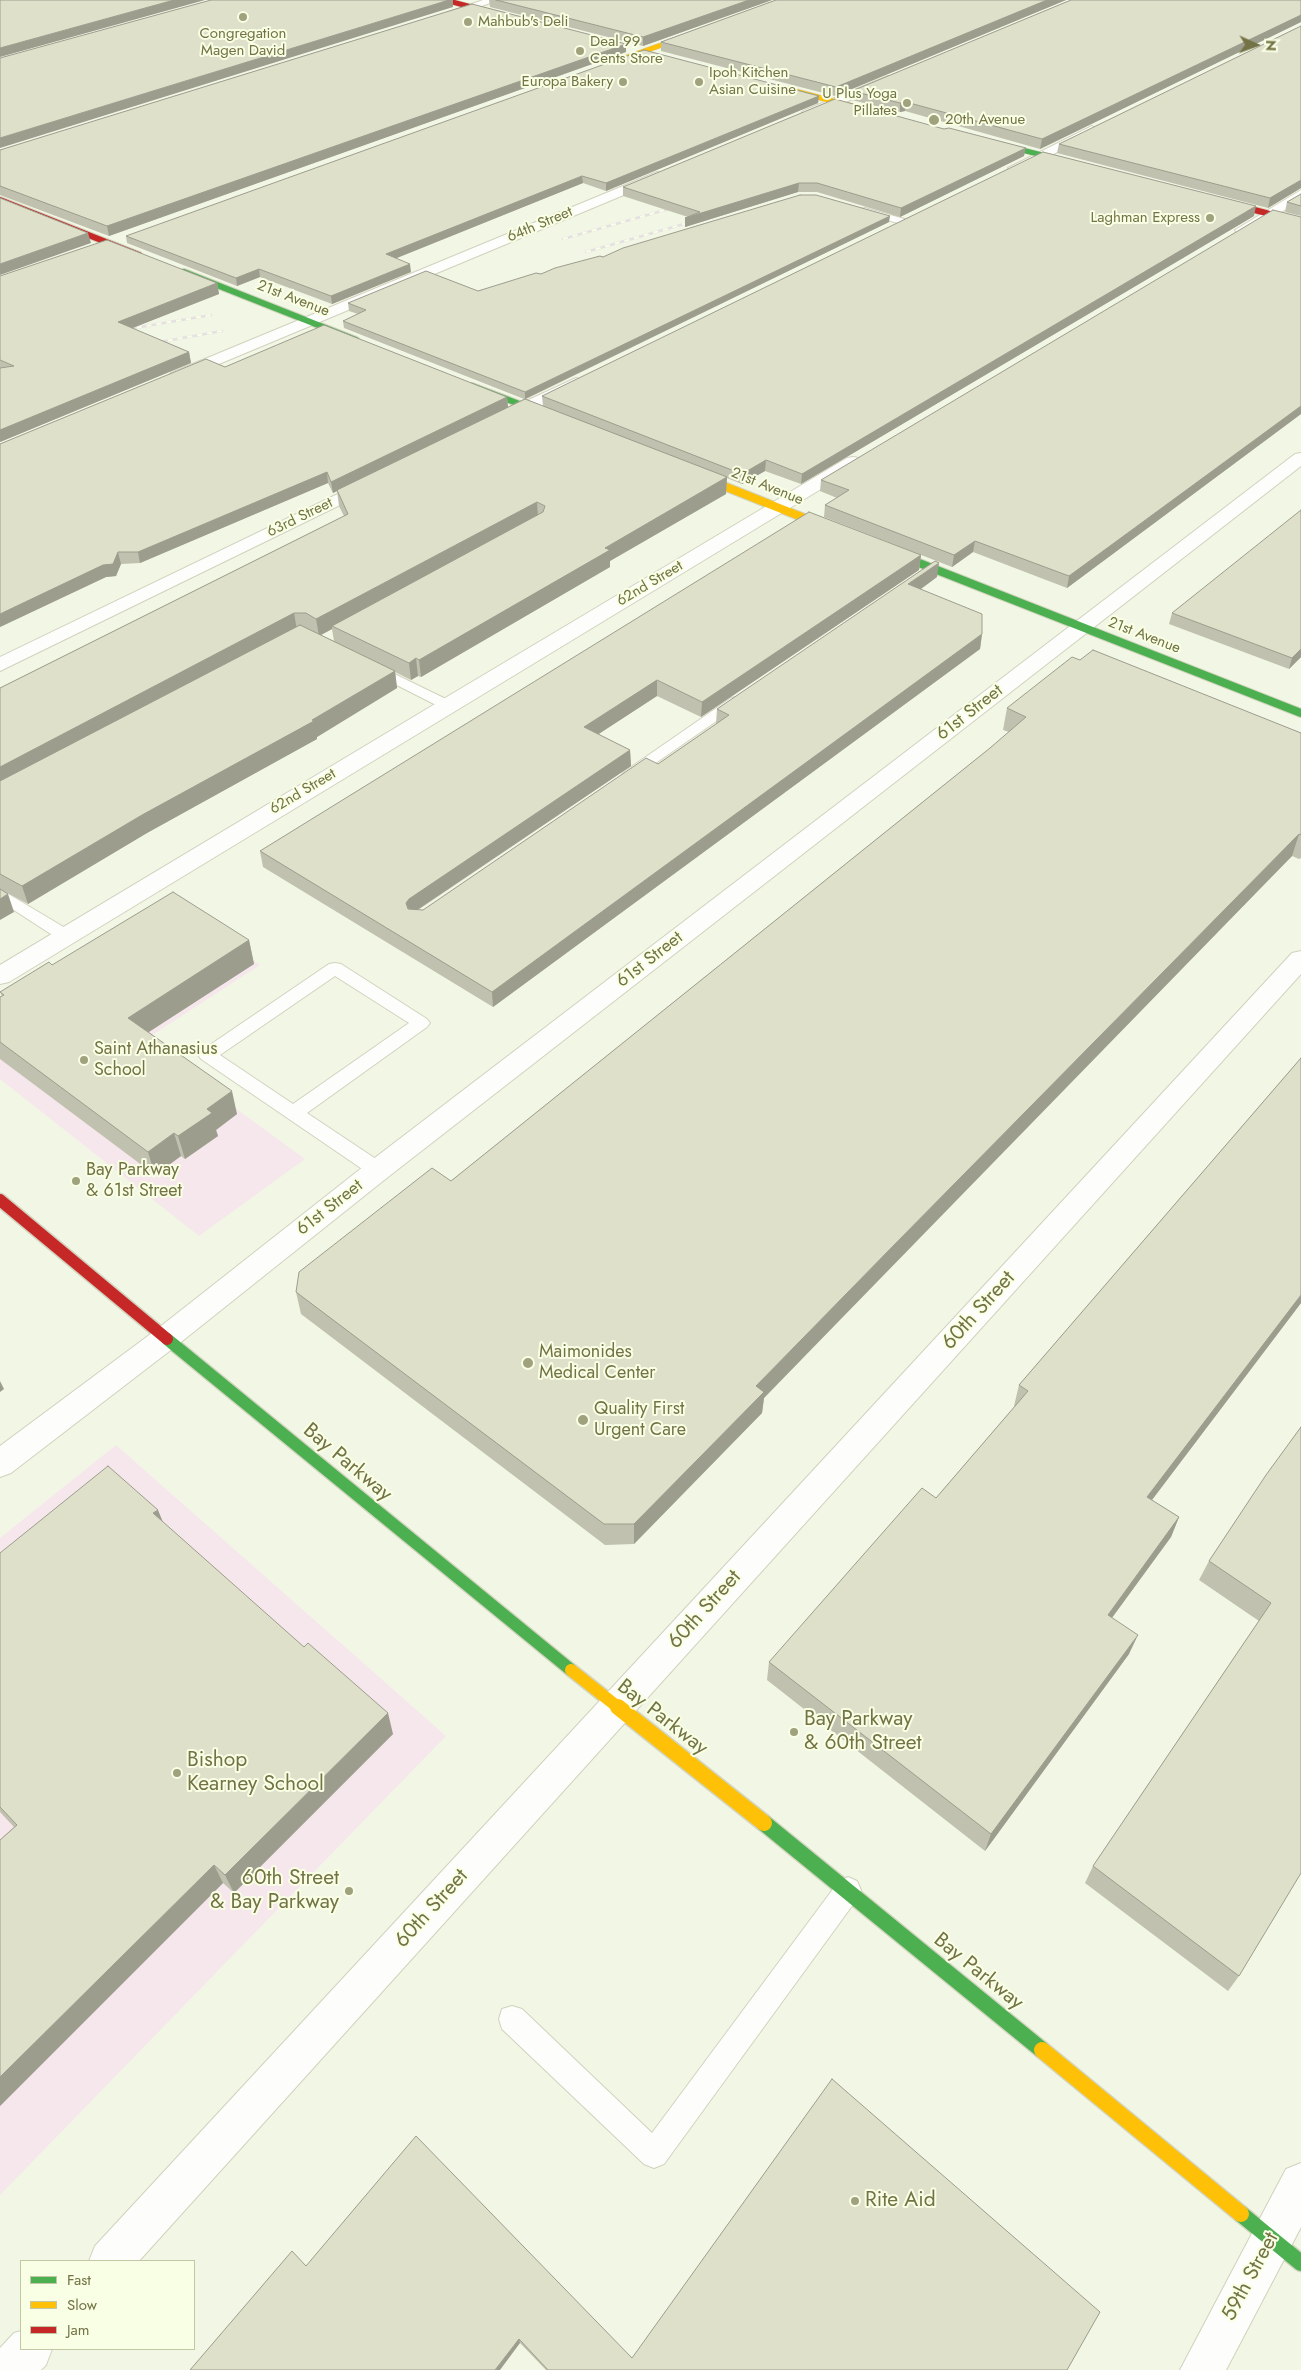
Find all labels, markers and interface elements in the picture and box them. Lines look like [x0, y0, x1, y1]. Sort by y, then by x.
marker: Congregation Magen David [237, 11, 249, 23]
place label: Mahbub's Deli [478, 13, 568, 31]
marker: Mahbub's Deli [462, 16, 474, 28]
north arrow [1231, 20, 1281, 70]
place label: Congregation Magen David [200, 25, 286, 60]
place label: Deal 99 Cents Store [590, 33, 663, 68]
text: N [1261, 40, 1281, 51]
marker: Deal 99 Cents Store [574, 45, 586, 57]
place label: Ipoh Kitchen Asian Cuisine [709, 64, 796, 99]
place label: Europa Bakery [522, 73, 613, 91]
marker: Europa Bakery [617, 76, 629, 88]
marker: Ipoh Kitchen Asian Cuisine [693, 76, 705, 88]
place label: U Plus Yoga Pillates [822, 85, 897, 120]
marker: U Plus Yoga Pillates [901, 97, 913, 109]
place label: 20th Avenue [945, 111, 1025, 129]
marker: 20th Avenue [927, 113, 941, 127]
street label: 64th Street [505, 203, 575, 247]
place label: Laghman Express [1090, 209, 1200, 227]
marker: Laghman Express [1204, 212, 1216, 224]
street label: 21st Avenue [254, 277, 332, 321]
street label: 21st Avenue [728, 464, 806, 510]
street label: 63rd Street [264, 494, 336, 542]
street label: 62nd Street [614, 557, 686, 611]
street label: 21st Avenue [1105, 614, 1183, 658]
street label: 61st Street [932, 680, 1008, 746]
street label: 62nd Street [267, 765, 339, 819]
street label: 61st Street [612, 927, 688, 993]
place label: Saint Athanasius School [94, 1039, 217, 1082]
marker: Saint Athanasius School [78, 1054, 90, 1066]
place label: Bay Parkway & 61st Street [86, 1160, 182, 1202]
marker: Bay Parkway & 61st Street [70, 1175, 82, 1187]
street label: 61st Street [292, 1175, 368, 1241]
street label: 60th Street [937, 1266, 1021, 1356]
place label: Maimonides Medical Center [539, 1342, 655, 1385]
marker: Maimonides Medical Center [521, 1356, 535, 1370]
place label: Quality First Urgent Care [594, 1399, 686, 1442]
marker: Quality First Urgent Care [576, 1413, 590, 1427]
street label: Bay Parkway [297, 1418, 397, 1508]
street label: 60th Street [663, 1565, 747, 1655]
street label: Bay Parkway [611, 1675, 713, 1761]
place label: Bay Parkway & 60th Street [804, 1707, 922, 1757]
marker: Bay Parkway & 60th Street [788, 1726, 800, 1738]
place label: Bishop Kearney School [187, 1748, 324, 1798]
marker: Bishop Kearney School [171, 1767, 183, 1779]
street label: 60th Street [390, 1864, 474, 1954]
place label: 60th Street & Bay Parkway [210, 1866, 339, 1916]
marker: 60th Street & Bay Parkway [343, 1885, 355, 1897]
street label: Bay Parkway [928, 1928, 1028, 2016]
place label: Rite Aid [865, 2188, 936, 2214]
marker: Rite Aid [849, 2195, 861, 2207]
street label: 59th Street [1217, 2229, 1285, 2325]
legend [20, 2260, 195, 2350]
text: Fast [67, 2269, 91, 2291]
text: Slow [67, 2294, 97, 2316]
text: Jam [67, 2319, 90, 2341]

